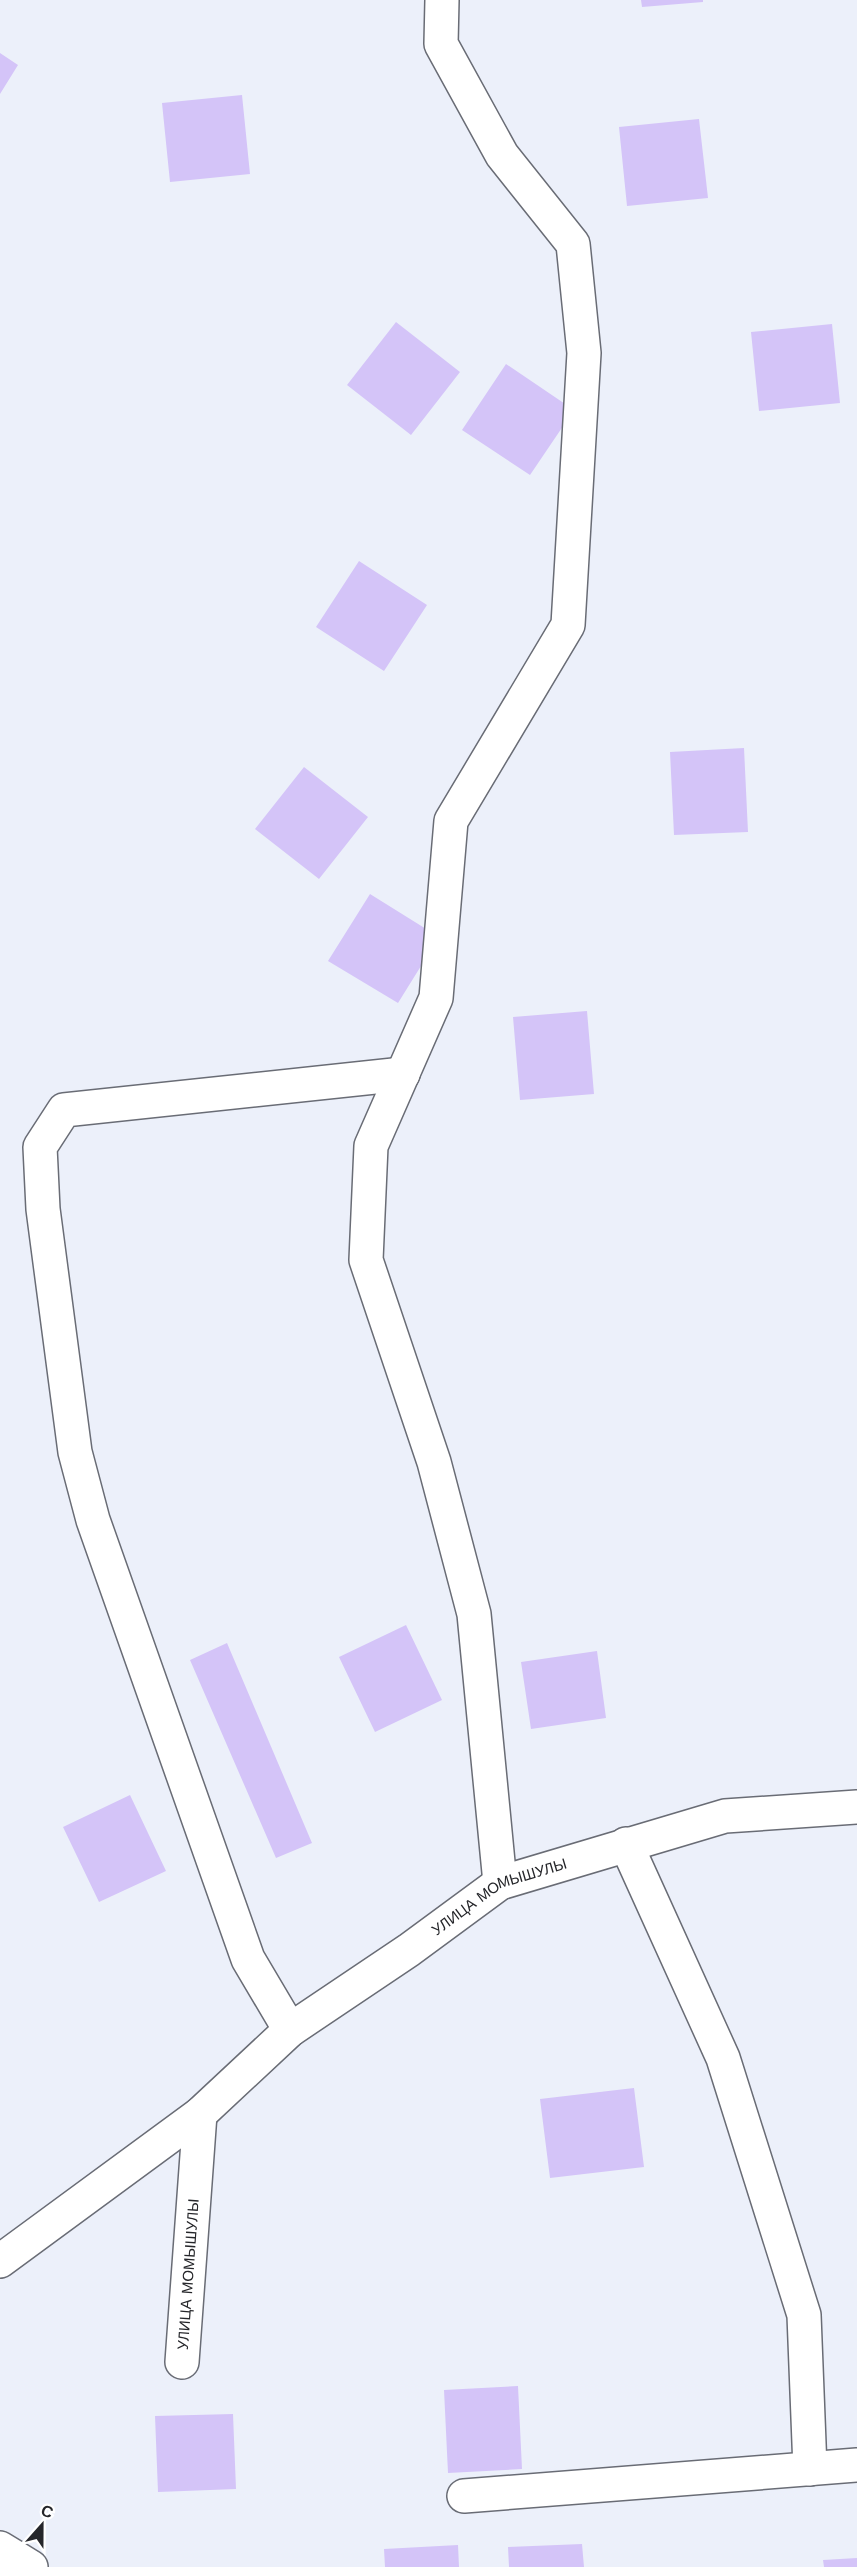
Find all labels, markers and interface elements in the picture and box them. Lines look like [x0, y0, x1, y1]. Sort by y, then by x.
street label: УЛИЦА МОМЫШУЛЫ [428, 1855, 569, 1939]
street label: УЛИЦА МОМЫШУЛЫ [174, 2198, 203, 2351]
north arrow [12, 2495, 72, 2555]
text: С [38, 2501, 56, 2523]

